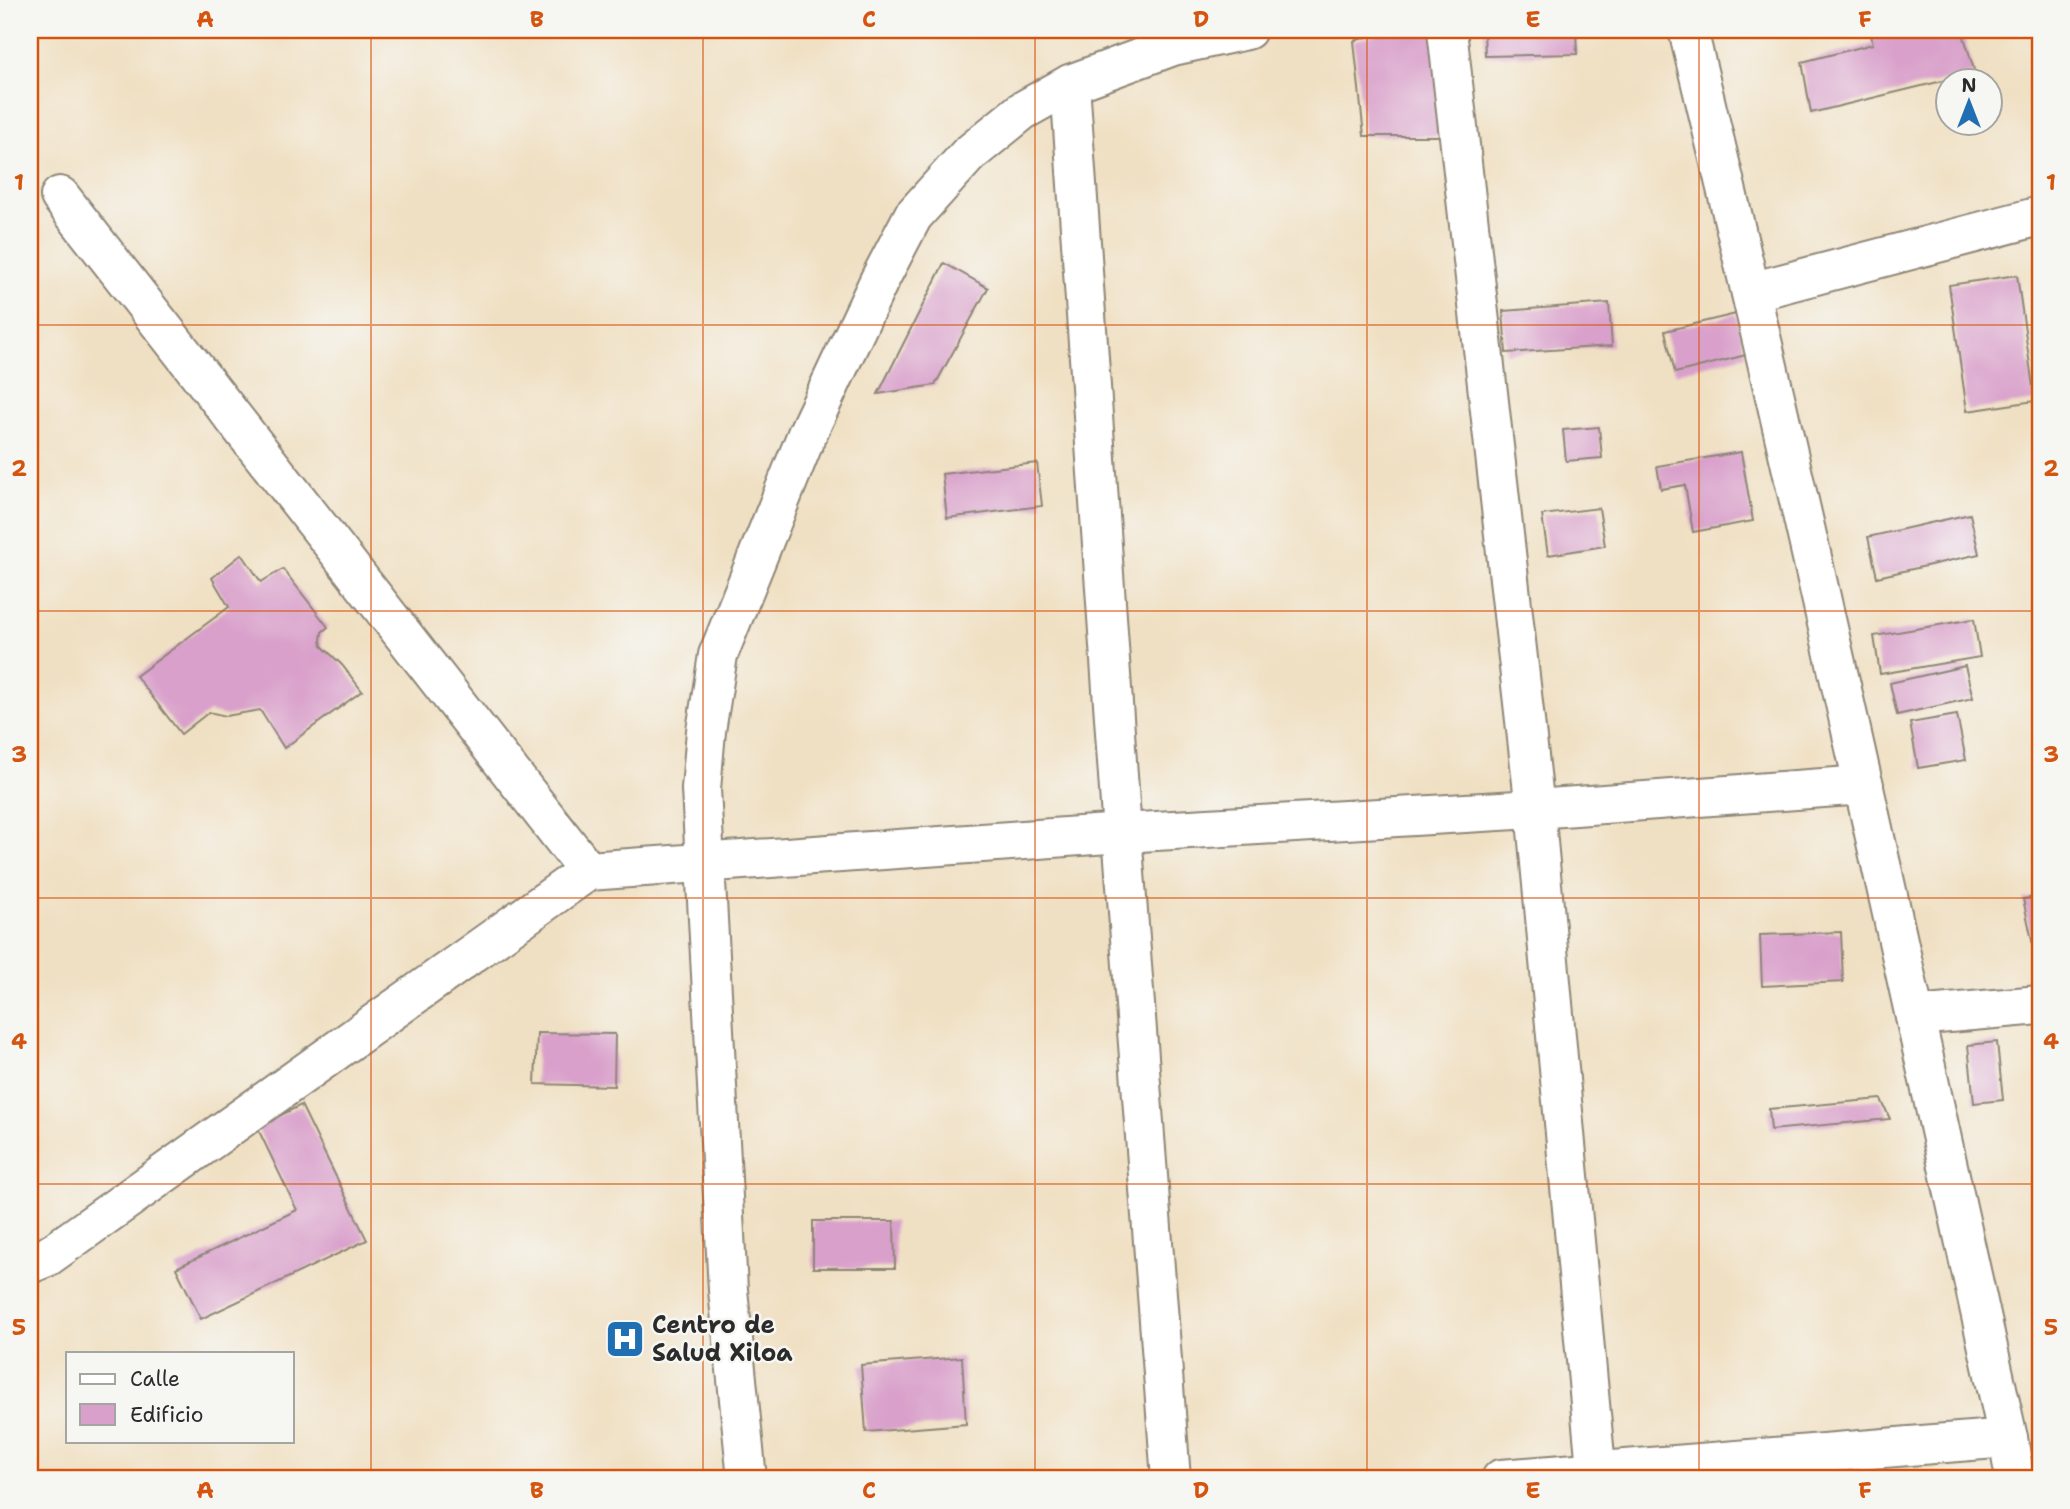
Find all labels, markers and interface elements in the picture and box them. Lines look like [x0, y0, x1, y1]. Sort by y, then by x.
text: A [196, 4, 214, 34]
text: B [530, 4, 544, 34]
text: C [862, 4, 876, 34]
text: D [1193, 4, 1209, 34]
text: E [1525, 4, 1541, 34]
text: F [1858, 4, 1872, 34]
north arrow [1934, 66, 2004, 136]
text: N [1961, 73, 1977, 98]
text: 1 [14, 167, 24, 197]
text: 1 [2046, 167, 2056, 197]
text: 2 [11, 453, 27, 483]
text: 2 [2043, 453, 2059, 483]
text: 3 [11, 739, 27, 769]
text: 3 [2043, 739, 2059, 769]
text: 4 [11, 1026, 27, 1056]
text: 4 [2043, 1026, 2059, 1056]
place label: Centro de Salud Xiloa [652, 1309, 793, 1369]
text: 5 [12, 1312, 26, 1342]
text: 5 [2044, 1312, 2058, 1342]
hospital icon: Centro de Salud Xiloa [604, 1318, 646, 1360]
legend [66, 1352, 294, 1442]
text: Calle [130, 1365, 180, 1393]
text: Edificio [130, 1401, 203, 1429]
text: A [196, 1475, 214, 1505]
text: B [530, 1475, 544, 1505]
text: C [862, 1475, 876, 1505]
text: D [1193, 1475, 1209, 1505]
text: E [1525, 1475, 1541, 1505]
text: F [1858, 1475, 1872, 1505]

